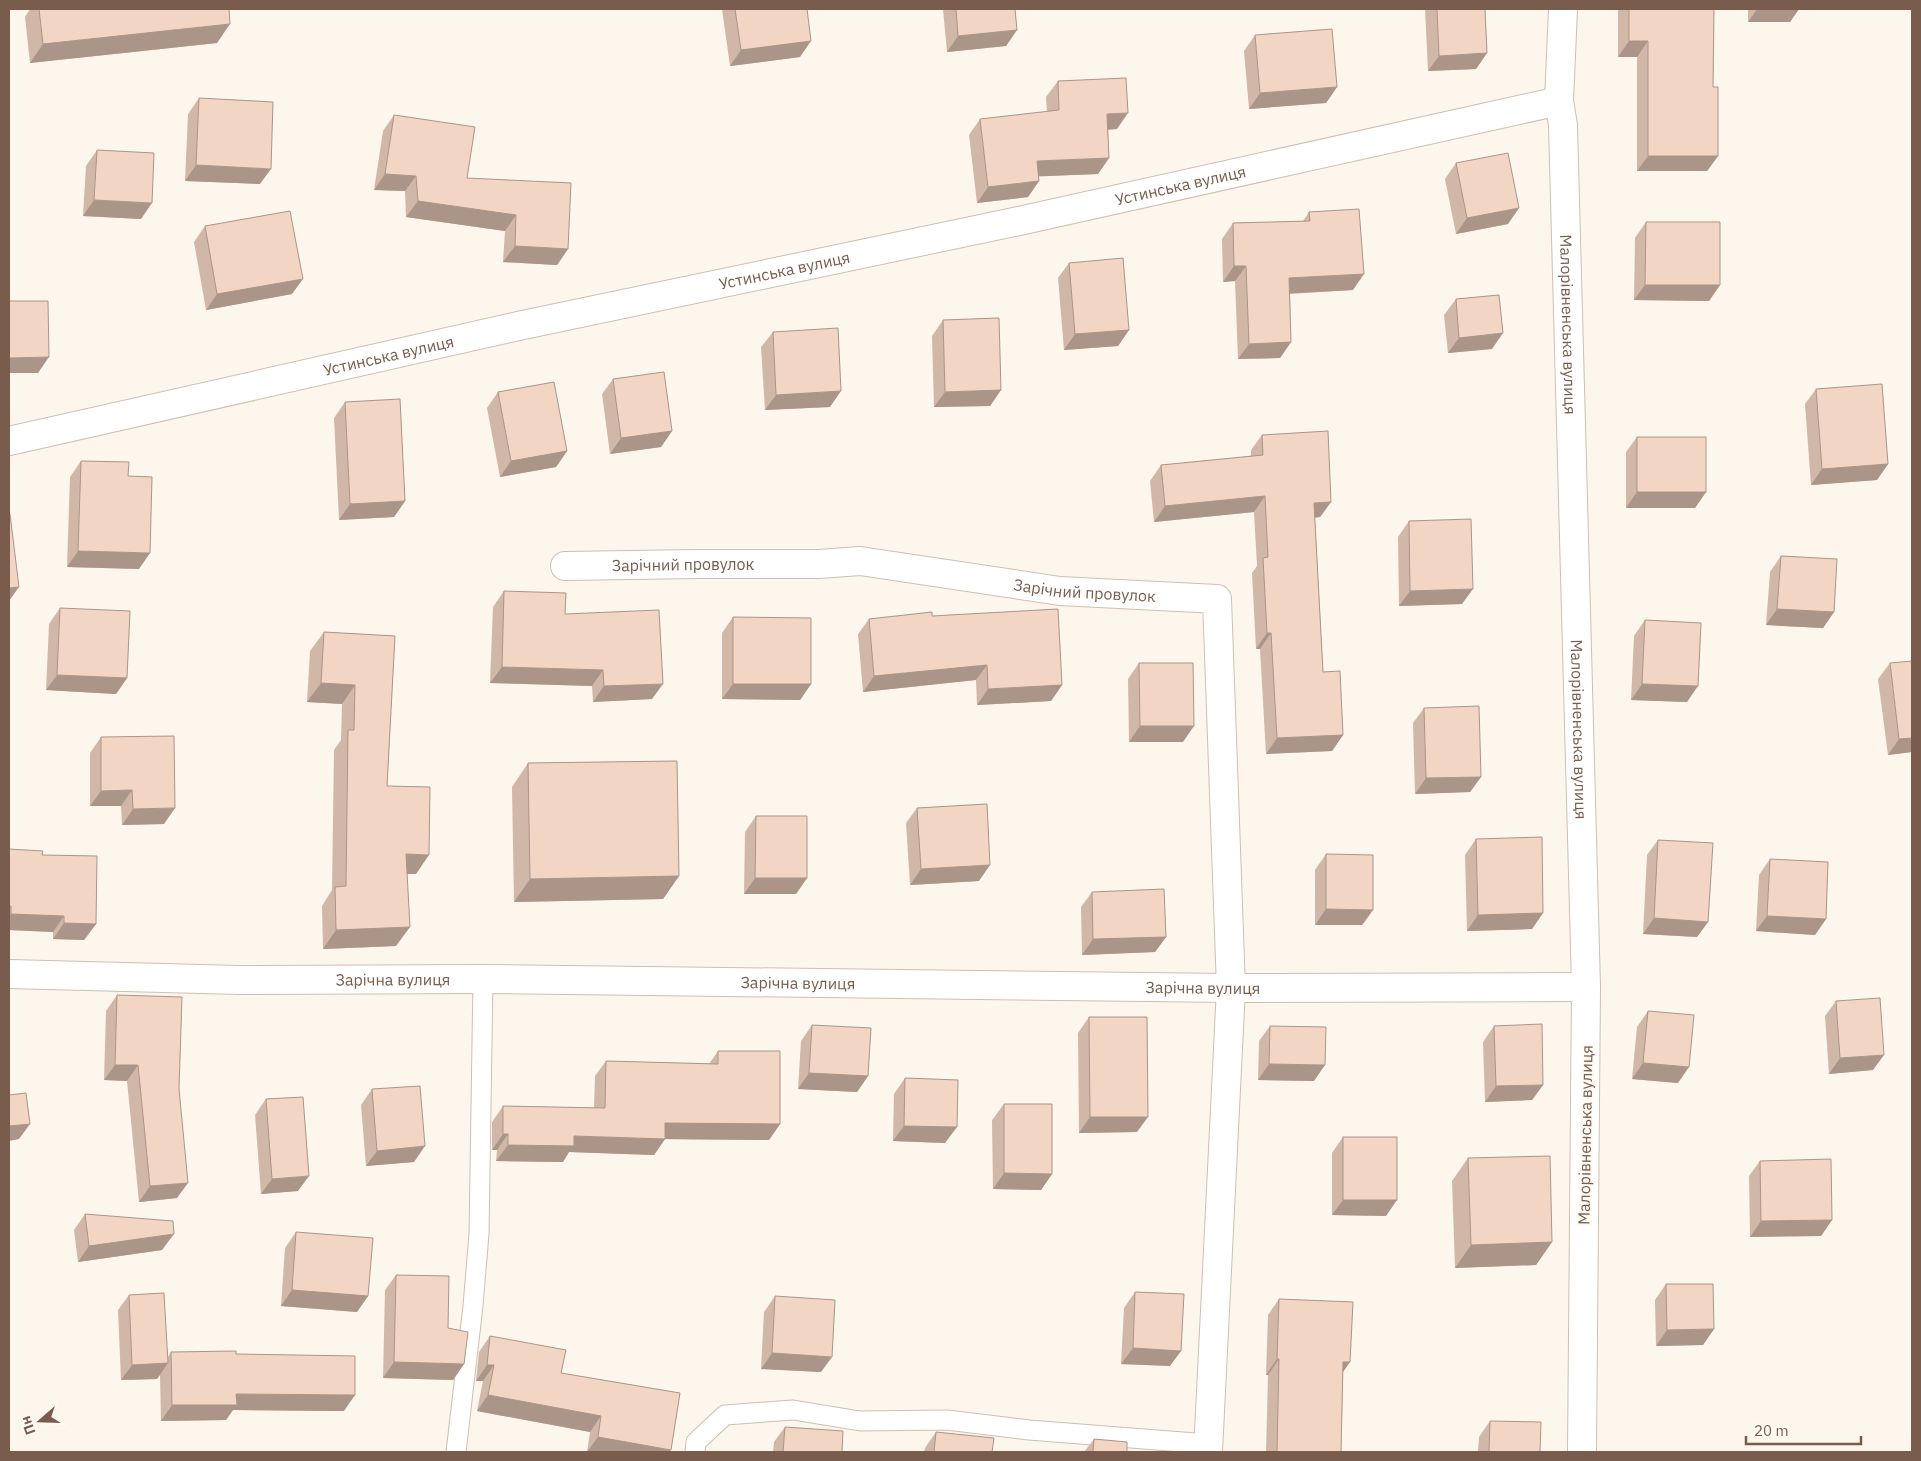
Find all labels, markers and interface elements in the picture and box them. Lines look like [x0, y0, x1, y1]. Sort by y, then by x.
street label: Устинська вулиця [1113, 161, 1248, 209]
street label: Малорівненська вулиця [1556, 234, 1581, 415]
street label: Устинська вулиця [717, 247, 852, 294]
street label: Устинська вулиця [321, 331, 456, 380]
street label: Зарічний провулок [611, 554, 755, 575]
street label: Зарічний провулок [1012, 574, 1157, 606]
street label: Малорівненська вулиця [1567, 639, 1592, 820]
street label: Зарічна вулиця [335, 969, 450, 990]
street label: Зарічна вулиця [740, 972, 855, 993]
street label: Зарічна вулиця [1145, 977, 1260, 998]
street label: Малорівненська вулиця [1573, 1045, 1597, 1225]
north arrow [15, 1396, 65, 1446]
text: Пн [16, 1414, 39, 1437]
scale bar [1746, 1414, 1861, 1446]
text: 20 m [1754, 1421, 1789, 1440]

